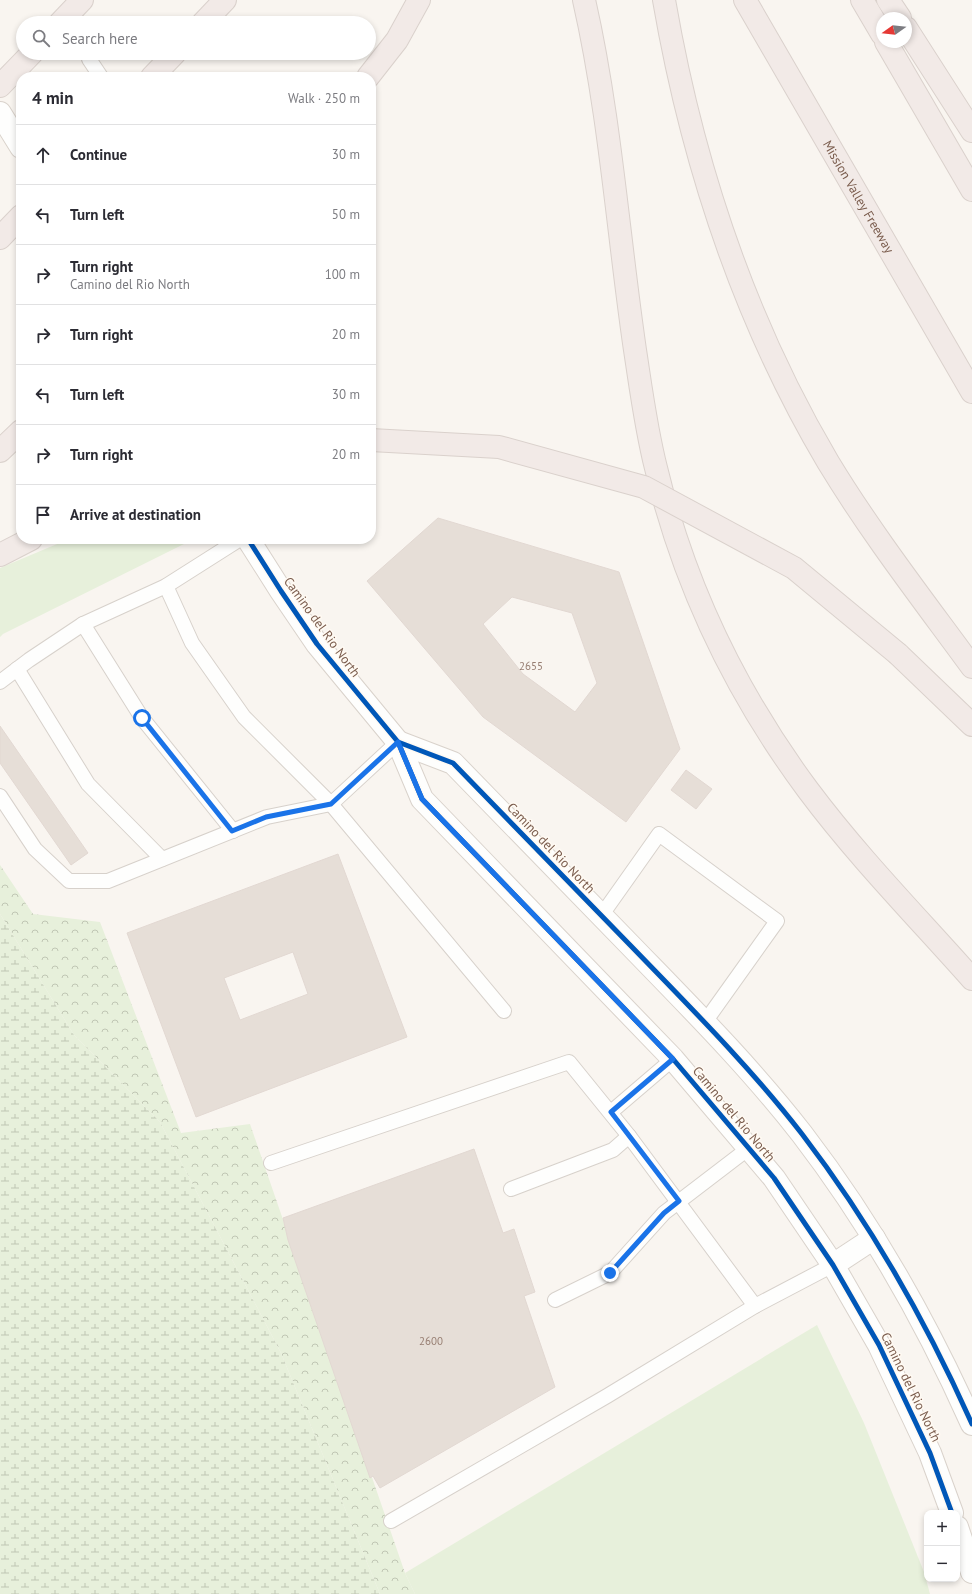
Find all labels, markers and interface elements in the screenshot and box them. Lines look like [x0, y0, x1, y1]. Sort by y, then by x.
north arrow [876, 12, 912, 48]
search box [16, 16, 376, 60]
icon: search [30, 27, 52, 49]
text: Search here [62, 29, 138, 48]
text: 4 min [32, 87, 73, 109]
text: Walk · 250 m [288, 90, 360, 107]
street label: Mission Valley Freeway [819, 137, 898, 256]
icon: ahead [32, 144, 54, 166]
text: Continue [70, 145, 127, 164]
text: 30 m [332, 146, 360, 163]
icon: left [32, 204, 54, 226]
text: Turn left [70, 205, 124, 224]
text: 50 m [332, 206, 360, 223]
text: Turn right [70, 257, 133, 276]
icon: right [32, 264, 54, 286]
text: 100 m [325, 266, 360, 283]
text: Camino del Rio North [70, 276, 190, 293]
icon: right [32, 324, 54, 346]
text: Turn right [70, 325, 133, 344]
text: 20 m [332, 326, 360, 343]
icon: left [32, 384, 54, 406]
text: Turn left [70, 385, 124, 404]
text: 30 m [332, 386, 360, 403]
icon: right [32, 444, 54, 466]
text: Turn right [70, 445, 133, 464]
text: 20 m [332, 446, 360, 463]
icon: arrive [32, 504, 54, 526]
text: Arrive at destination [70, 505, 201, 524]
street label: Camino del Rio North [280, 574, 364, 680]
house number: 2655 [519, 659, 543, 673]
route start [133, 709, 151, 727]
street label: Camino del Rio North [503, 799, 599, 897]
street label: Camino del Rio North [689, 1063, 779, 1165]
route end [601, 1264, 619, 1282]
street label: Camino del Rio North [877, 1329, 945, 1445]
house number: 2600 [419, 1334, 443, 1348]
map controls [924, 1510, 960, 1582]
button: + [924, 1510, 960, 1546]
button: − [924, 1546, 960, 1582]

